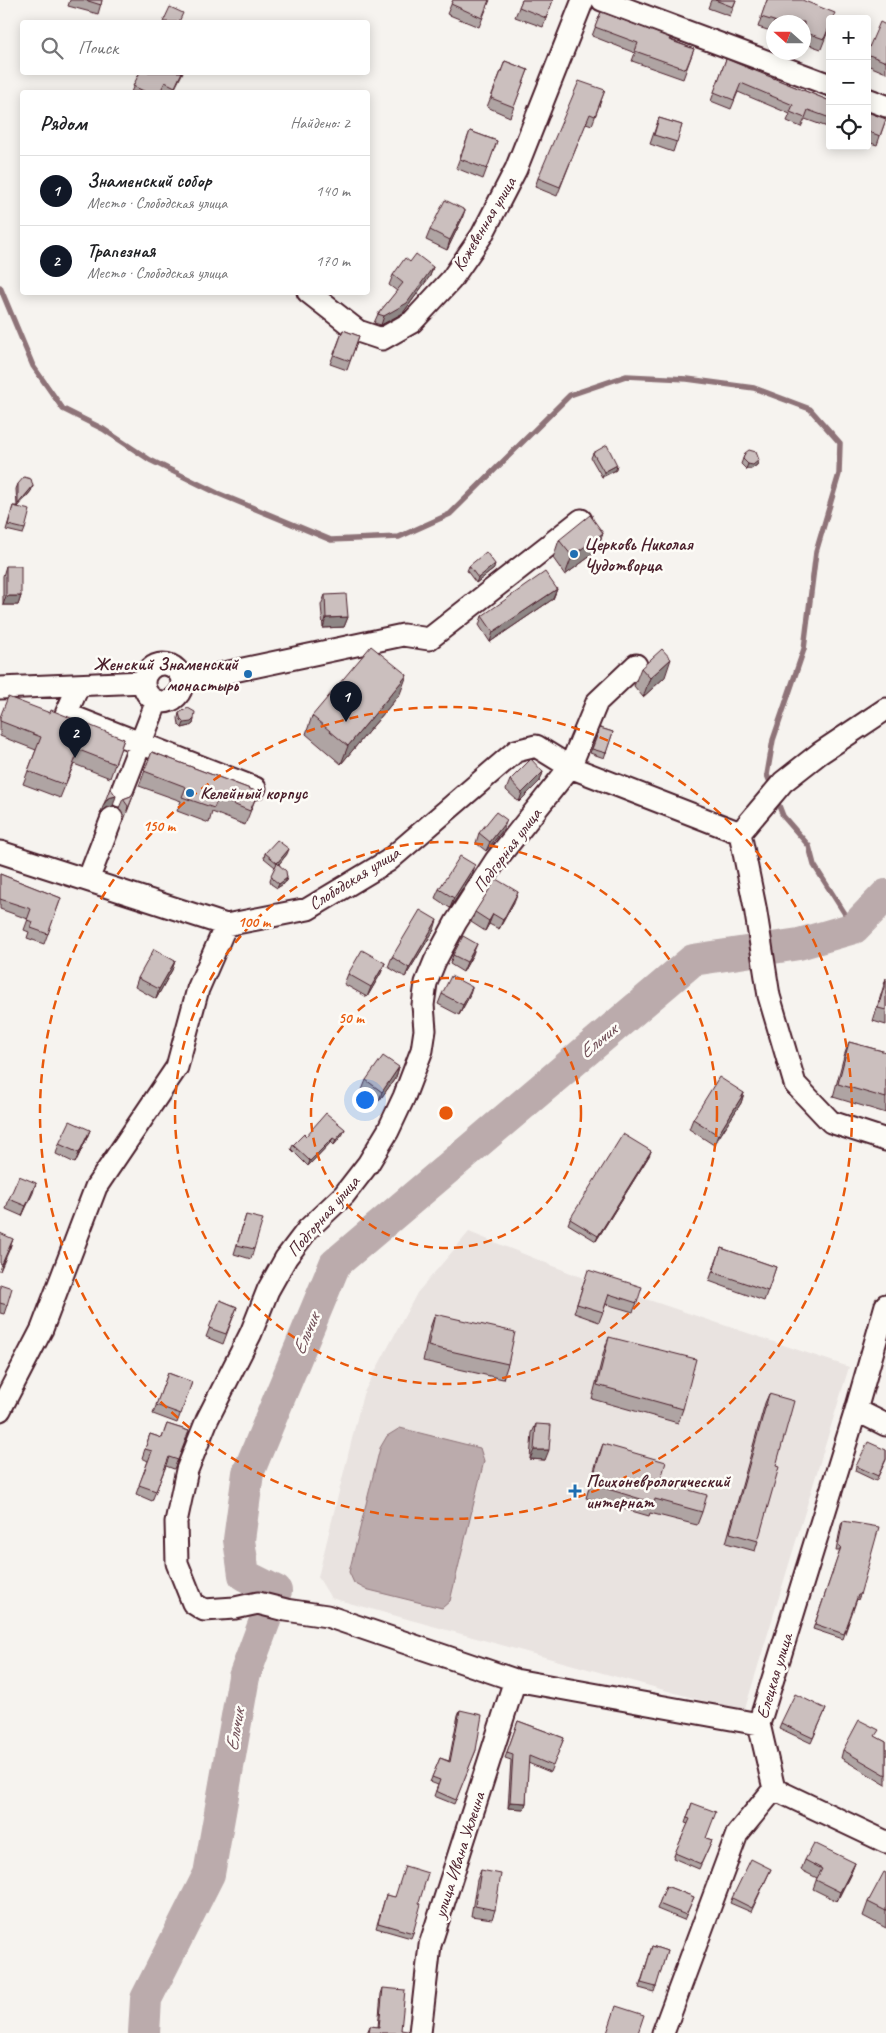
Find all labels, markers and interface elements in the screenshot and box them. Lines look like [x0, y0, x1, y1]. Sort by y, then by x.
north arrow [766, 15, 811, 60]
map controls [826, 15, 871, 150]
button: + [826, 15, 871, 60]
search box [20, 20, 370, 75]
icon: search [38, 34, 66, 62]
text: Поиск [78, 36, 118, 60]
button: − [826, 60, 871, 105]
button: locate [826, 105, 871, 150]
text: Рядом [40, 110, 87, 136]
text: Найдено: 2 [290, 113, 350, 133]
text: Знаменский собор [87, 169, 211, 193]
street label: Кожевенная улица [447, 171, 522, 275]
text: 1 [52, 181, 60, 201]
text: 140 m [316, 181, 350, 201]
text: Место · Слободская улица [87, 193, 227, 213]
text: Трапезная [87, 239, 155, 263]
text: 2 [52, 251, 60, 271]
text: 170 m [316, 251, 350, 271]
text: Место · Слободская улица [87, 263, 227, 283]
place label: Церковь Николая Чудотворца [584, 533, 694, 576]
marker: Церковь Николая Чудотворца [568, 548, 580, 560]
place label: Женский Знаменский монастырь [94, 653, 239, 696]
marker: Женский Знаменский монастырь [242, 668, 254, 680]
pin: 1 [330, 681, 362, 722]
pin: 2 [59, 717, 91, 758]
place label: Келейный корпус [200, 782, 309, 804]
marker: Келейный корпус [184, 787, 196, 799]
street label: Подгорная улица [468, 803, 547, 897]
text: 150 m [143, 817, 177, 836]
street label: Слободская улица [304, 841, 405, 915]
text: 100 m [238, 913, 272, 932]
text: 50 m [338, 1009, 365, 1028]
water label: Ельчик [574, 1016, 625, 1064]
your location [352, 1087, 378, 1113]
centre of rings [437, 1104, 455, 1122]
street label: Подгорная улица [282, 1170, 365, 1261]
water label: Ельчик [287, 1306, 327, 1358]
place label: Психоневрологический интернат [586, 1470, 731, 1513]
marker: Психоневрологический интернат [568, 1484, 582, 1498]
street label: Елецкая улица [751, 1629, 798, 1721]
water label: Ельчик [219, 1703, 251, 1753]
street label: улица Ивана Уклеина [428, 1788, 490, 1922]

